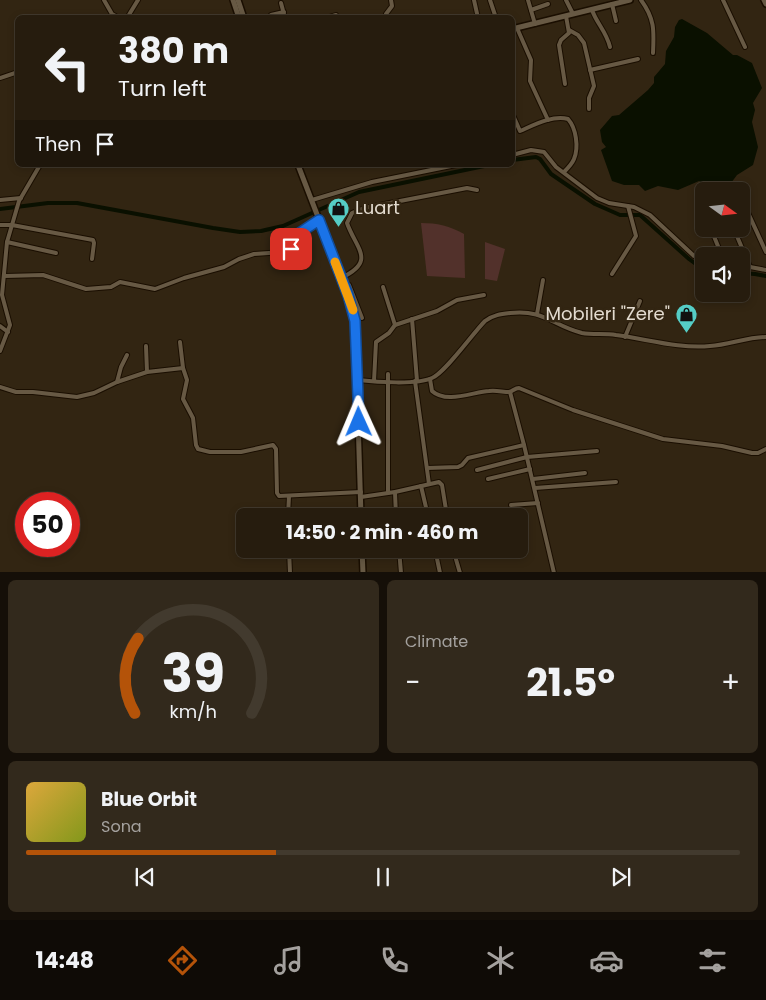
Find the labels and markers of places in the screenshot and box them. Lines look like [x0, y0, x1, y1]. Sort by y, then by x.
place label: Luart [355, 195, 400, 220]
shop icon: Luart [327, 196, 351, 227]
pin [270, 228, 312, 270]
place label: Mobileri "Zere" [546, 301, 670, 326]
shop icon: Mobileri "Zere" [674, 302, 698, 333]

